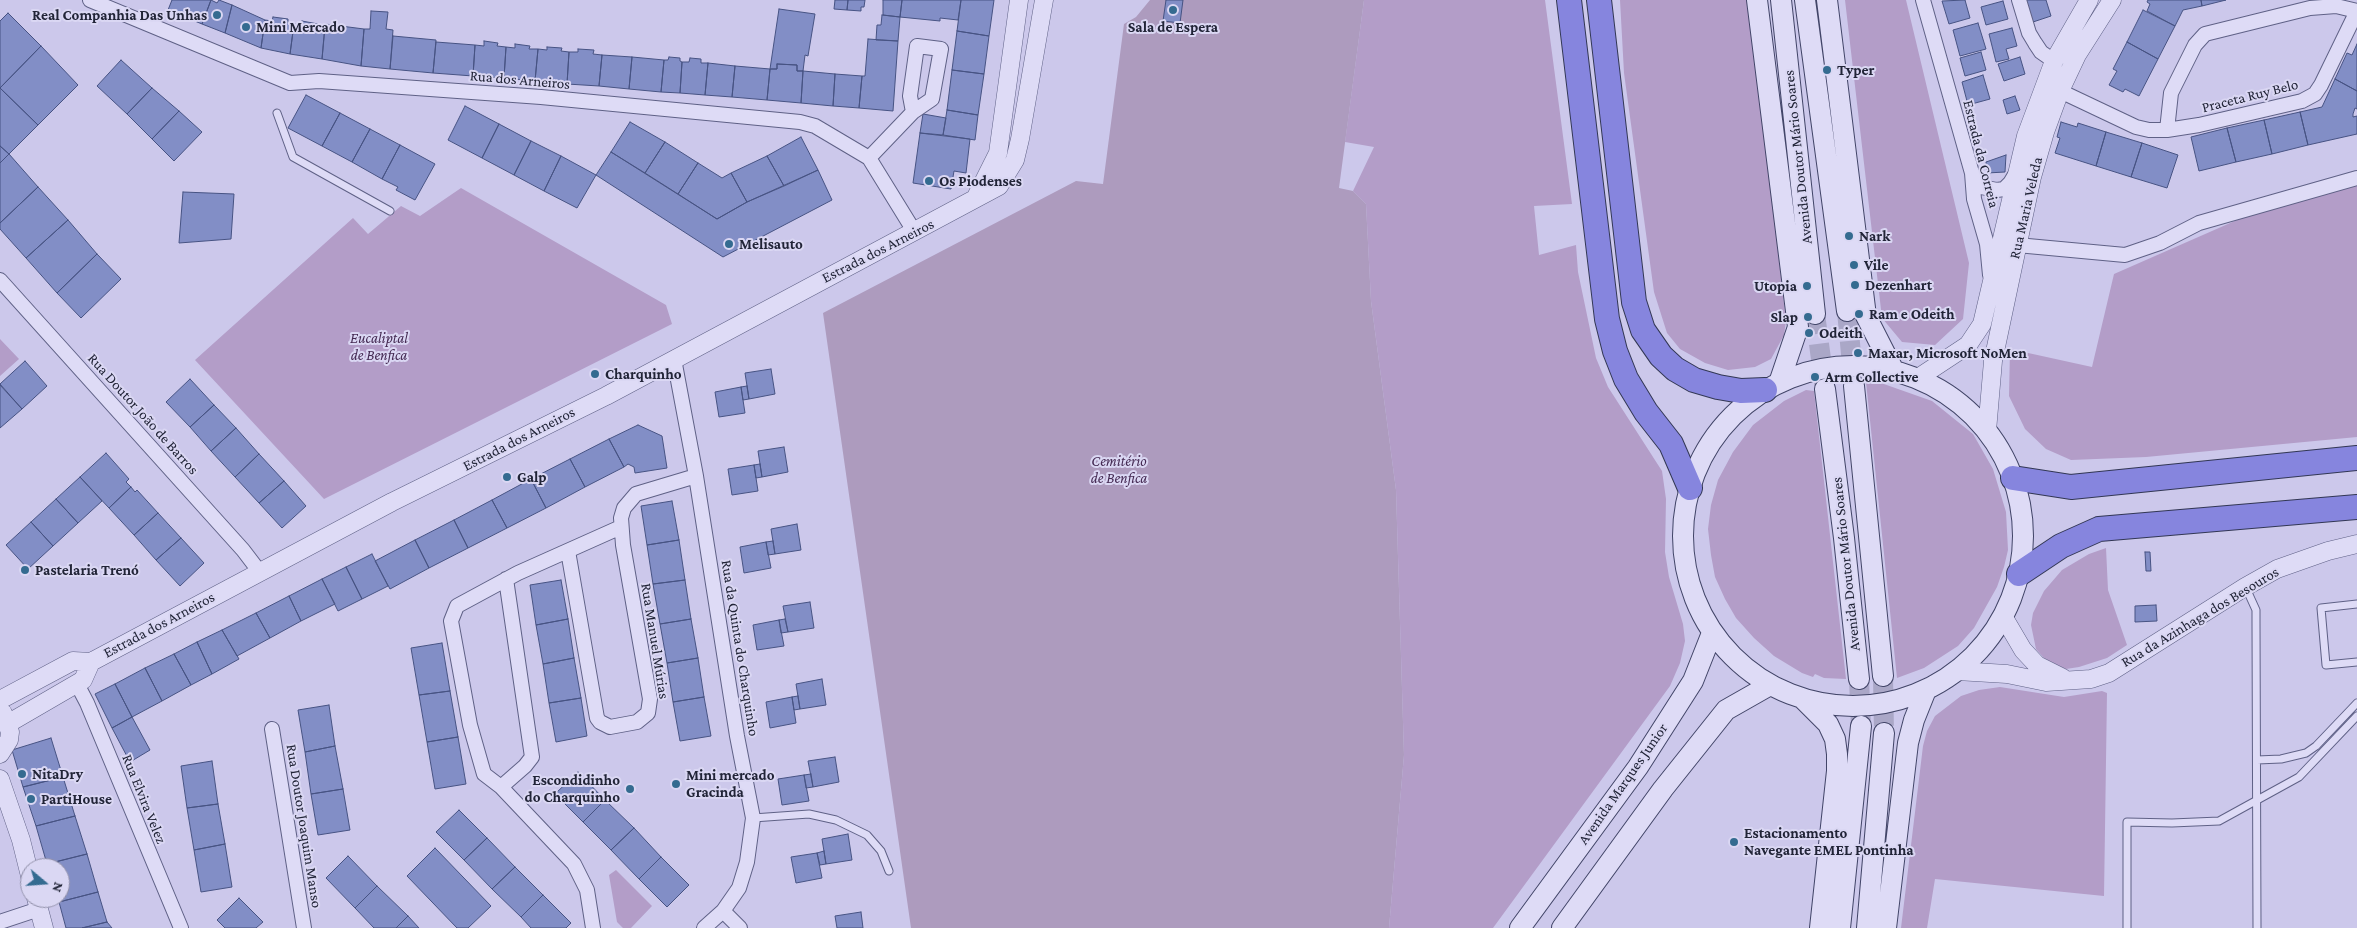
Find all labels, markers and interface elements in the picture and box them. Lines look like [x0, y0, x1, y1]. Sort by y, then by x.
marker: Sala de Espera [1167, 4, 1179, 16]
place label: Real Companhia Das Unhas [32, 6, 207, 24]
marker: Real Companhia Das Unhas [211, 9, 223, 21]
place label: Mini Mercado [256, 18, 345, 36]
place label: Sala de Espera [1128, 18, 1218, 36]
marker: Mini Mercado [240, 21, 252, 33]
place label: Typer [1837, 61, 1875, 79]
marker: Typer [1821, 64, 1833, 76]
street label: Rua dos Arneiros [469, 67, 571, 93]
street label: Avenida Doutor Mário Soares [1780, 69, 1816, 245]
street label: Praceta Ruy Belo [2200, 75, 2300, 117]
street label: Estrada da Correia [1959, 98, 2003, 210]
street label: Rua Maria Veleda [2006, 155, 2046, 261]
place label: Os Piodenses [939, 172, 1022, 190]
marker: Os Piodenses [923, 175, 935, 187]
street label: Estrada dos Arneiros [819, 215, 937, 287]
place label: Nark [1859, 227, 1890, 245]
marker: Nark [1843, 230, 1855, 242]
place label: Melisauto [739, 235, 803, 253]
marker: Melisauto [723, 238, 735, 250]
place label: Vile [1864, 256, 1888, 274]
marker: Vile [1848, 259, 1860, 271]
place label: Dezenhart [1865, 276, 1932, 294]
place label: Utopia [1754, 277, 1797, 295]
marker: Dezenhart [1849, 279, 1861, 291]
marker: Utopia [1801, 280, 1813, 292]
place label: Ram e Odeith [1869, 305, 1955, 323]
place label: Slap [1771, 308, 1798, 326]
marker: Ram e Odeith [1853, 308, 1865, 320]
marker: Slap [1802, 311, 1814, 323]
place label: Odeith [1819, 324, 1863, 342]
marker: Odeith [1803, 327, 1815, 339]
park label: Eucaliptal de Benfica [350, 329, 408, 364]
place label: Maxar, Microsoft NoMen [1868, 344, 2027, 362]
marker: Maxar, Microsoft NoMen [1852, 347, 1864, 359]
street label: Rua Doutor João de Barros [84, 350, 202, 478]
place label: Charquinho [605, 365, 682, 383]
marker: Charquinho [589, 368, 601, 380]
place label: Arm Collective [1825, 368, 1919, 386]
marker: Arm Collective [1809, 371, 1821, 383]
street label: Estrada dos Arneiros [460, 403, 578, 475]
park label: Cemitério de Benfica [1091, 452, 1147, 487]
place label: Galp [517, 468, 547, 486]
marker: Galp [501, 471, 513, 483]
street label: Avenida Doutor Mário Soares [1828, 476, 1864, 652]
street label: Rua da Quinta do Charquinho [717, 559, 763, 737]
place label: Pastelaria Trenó [35, 561, 139, 579]
street label: Rua da Azinhaga dos Besouros [2118, 563, 2282, 671]
marker: Pastelaria Trenó [19, 564, 31, 576]
street label: Rua Manuel Múrias [637, 582, 673, 700]
street label: Estrada dos Arneiros [100, 588, 218, 662]
street label: Avenida Marques Junior [1574, 720, 1672, 848]
street label: Rua Doutor Joaquim Manso [282, 743, 326, 909]
street label: Rua Elvira Velez [118, 752, 170, 846]
place label: NitaDry [32, 765, 83, 783]
place label: Mini mercado Gracinda [686, 766, 775, 801]
marker: NitaDry [16, 768, 28, 780]
place label: Escondidinho do Charquinho [525, 771, 620, 806]
marker: Mini mercado Gracinda [670, 778, 682, 790]
marker: Escondidinho do Charquinho [624, 783, 636, 795]
place label: PartiHouse [41, 790, 112, 808]
marker: PartiHouse [25, 793, 37, 805]
place label: Estacionamento Navegante EMEL Pontinha [1744, 824, 1914, 859]
marker: Estacionamento Navegante EMEL Pontinha [1728, 836, 1740, 848]
north arrow [20, 858, 70, 908]
text: N [49, 880, 67, 894]

